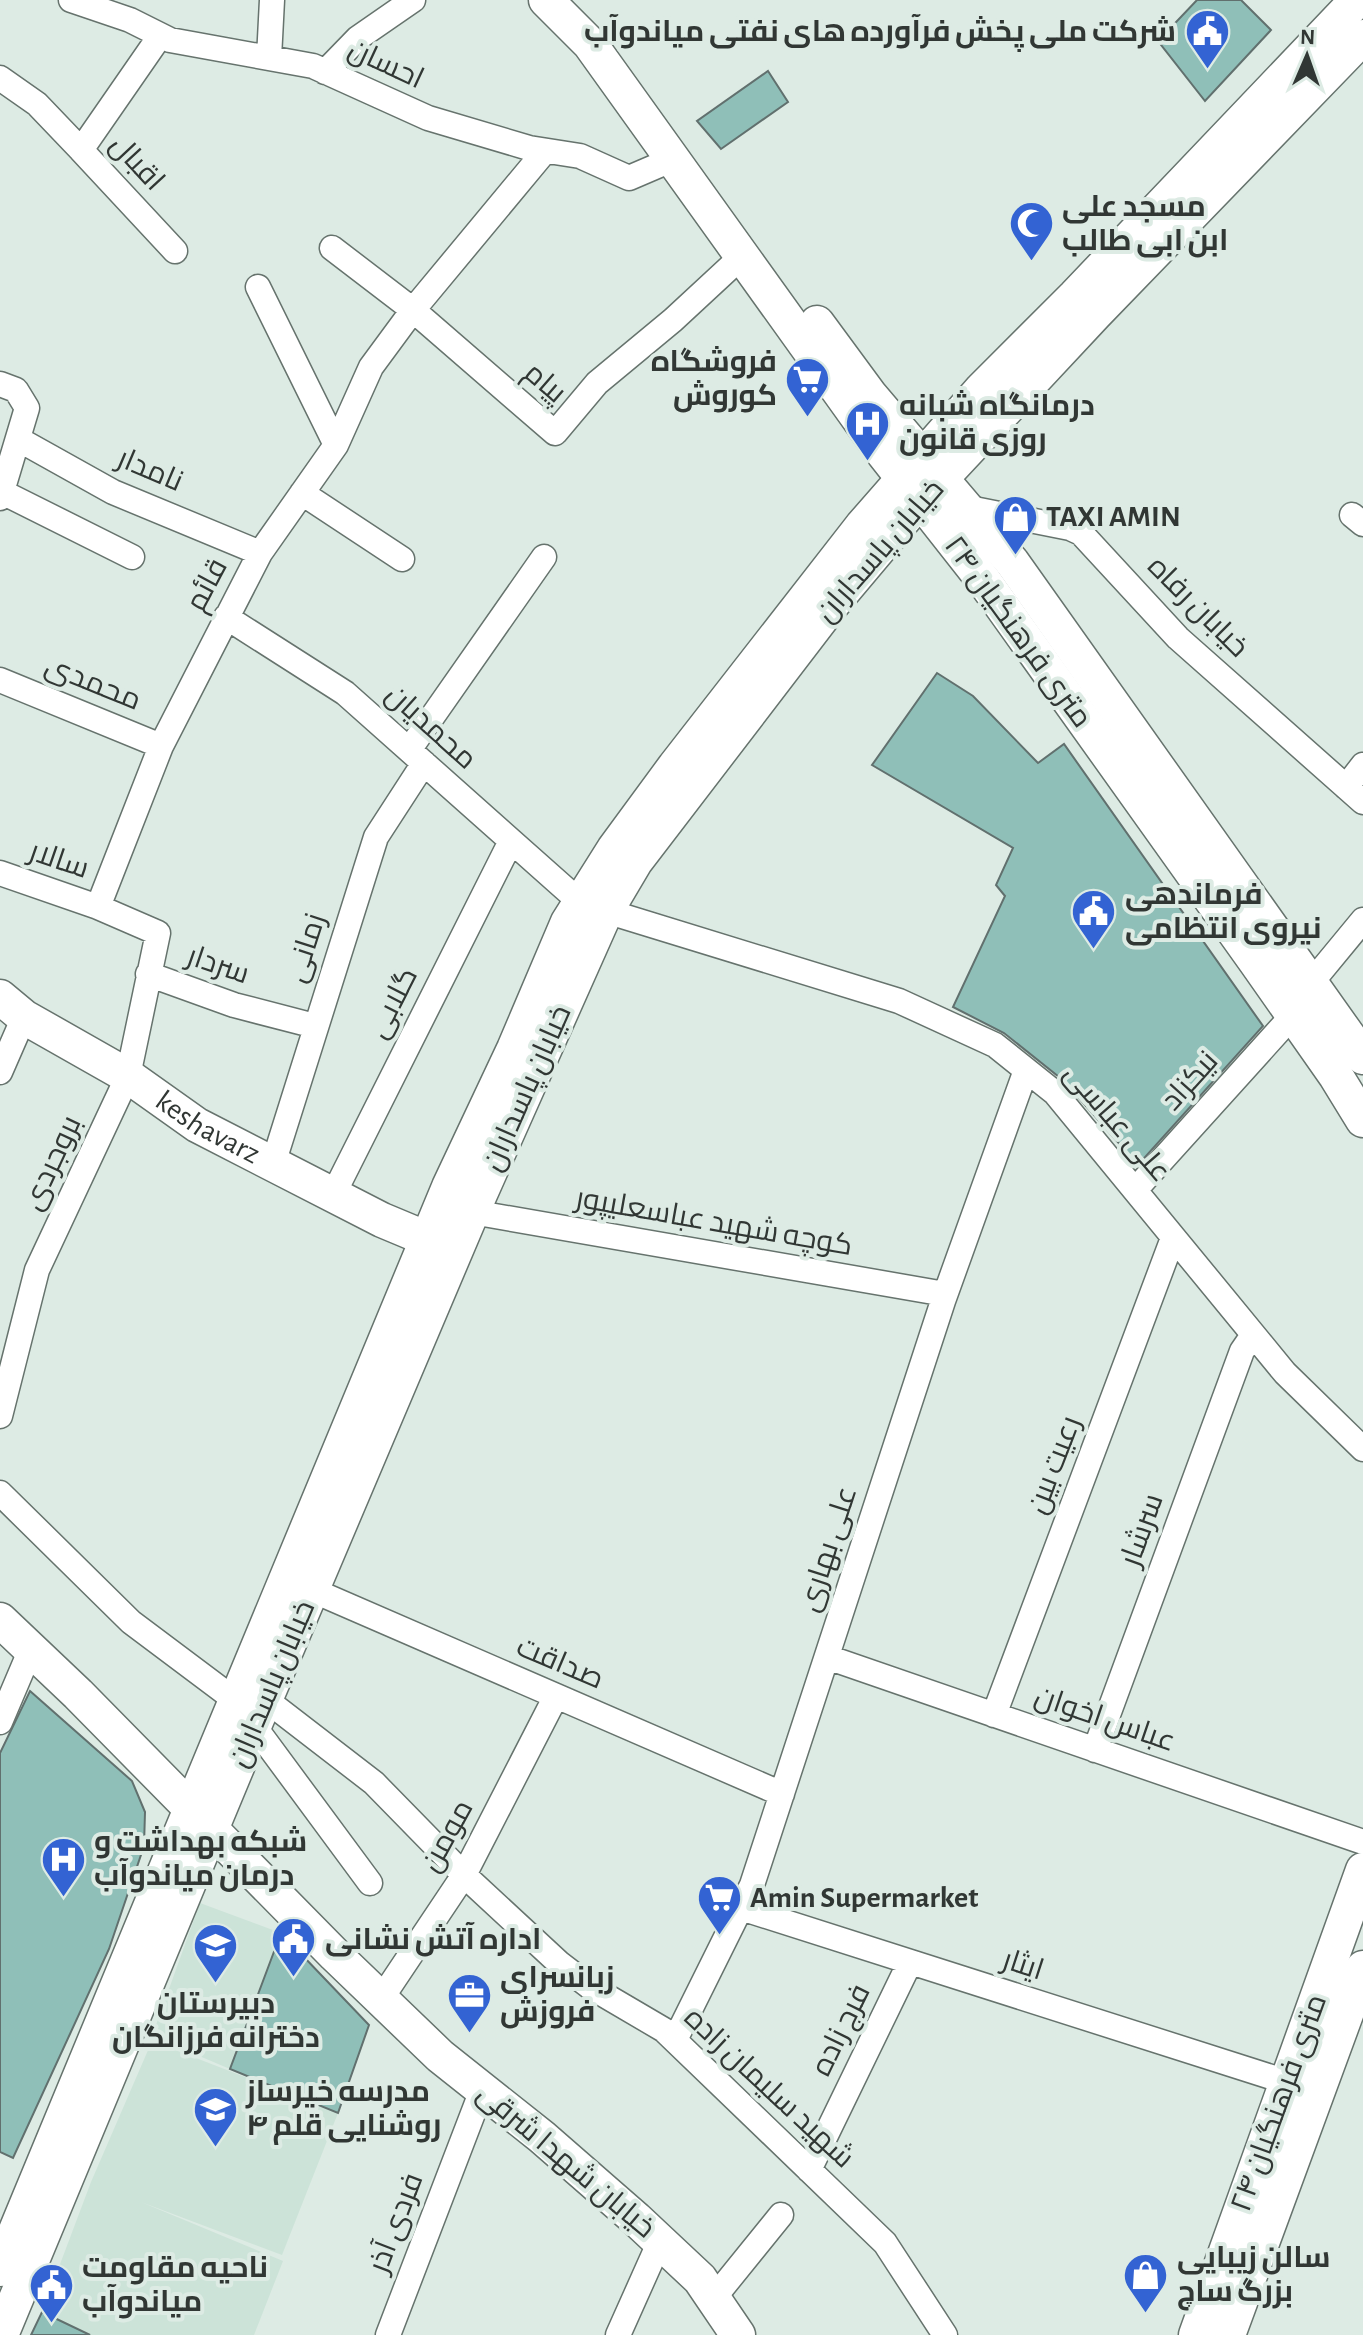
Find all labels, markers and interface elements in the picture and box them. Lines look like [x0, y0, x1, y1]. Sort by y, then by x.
public building icon: شرکت ملی پخش فرآورده های نفتی میاندوآب [1183, 8, 1231, 71]
place label: شرکت ملی پخش فرآورده های نفتی میاندوآب [584, 14, 1176, 52]
north arrow [1267, 16, 1347, 96]
text: N [1300, 26, 1316, 48]
street label: احسان [343, 34, 428, 95]
street label: اقبال [103, 129, 170, 197]
place label: مسجد علی ابن ابی طالب [1062, 192, 1228, 258]
mosque icon: مسجد علی ابن ابی طالب [1007, 200, 1055, 263]
place label: فروشگاه کوروش [651, 346, 777, 413]
supermarket icon: فروشگاه کوروش [784, 355, 832, 418]
street label: پیام [516, 357, 572, 412]
place label: درمانگاه شبانه روزی قانون [899, 390, 1095, 457]
hospital icon: درمانگاه شبانه روزی قانون [844, 399, 892, 462]
street label: نامدار [111, 442, 187, 498]
street label: خیابان پاسداران [810, 474, 952, 630]
shop icon: TAXI AMIN [991, 493, 1039, 556]
place label: TAXI AMIN [1046, 502, 1181, 532]
street label: ۲۴ متری فرهنگیان [938, 531, 1097, 734]
street label: خیابان رفاه [1141, 551, 1254, 664]
street label: قائم [181, 554, 237, 618]
street label: محمدی [40, 650, 145, 717]
street label: محمدیان [379, 679, 482, 776]
street label: سالار [23, 835, 93, 885]
place label: فرماندهی نیروی انتظامی [1125, 880, 1322, 946]
public building icon: فرماندهی نیروی انتظامی [1070, 888, 1118, 951]
street label: زمانی [281, 910, 333, 987]
street label: سردار [181, 940, 253, 991]
street label: گلابی [363, 963, 425, 1044]
street label: خیابان پاسداران [477, 1001, 580, 1177]
street label: نیکزاد [1156, 1046, 1225, 1117]
street label: علی عباسی [1057, 1058, 1176, 1189]
street label: keshavarz [150, 1086, 264, 1169]
street label: بروجردی [17, 1111, 88, 1215]
street label: کوچه شهید عباسعلیپور [571, 1182, 855, 1264]
street label: رعیت بین [1022, 1412, 1088, 1519]
street label: علی بهاری [794, 1483, 864, 1616]
street label: سرشار [1114, 1490, 1170, 1573]
street label: خیابان پاسداران [223, 1596, 323, 1773]
street label: صداقت [512, 1631, 608, 1695]
street label: عباس اخوان [1030, 1681, 1179, 1759]
street label: مومن [415, 1795, 480, 1878]
place label: شبکه بهداشت و درمان میاندوآب [94, 1826, 307, 1893]
hospital icon: شبکه بهداشت و درمان میاندوآب [39, 1835, 87, 1898]
supermarket icon: Amin Supermarket [695, 1874, 743, 1937]
place label: Amin Supermarket [750, 1883, 978, 1913]
public building icon: اداره آتش نشانی [270, 1916, 318, 1979]
school or university icon: دبیرستان دخترانه فرزانگان [192, 1922, 240, 1985]
place label: اداره آتش نشانی [325, 1922, 541, 1957]
street label: ایثار [996, 1944, 1047, 1987]
place label: زبانسرای فروزش [500, 1963, 614, 2029]
office icon: زبانسرای فروزش [445, 1971, 493, 2034]
street label: فرج زاده [806, 1980, 879, 2082]
place label: دبیرستان دخترانه فرزانگان [112, 1989, 320, 2055]
street label: ۲۴ متری فرهنگیان [1226, 1991, 1333, 2216]
street label: شهید سلیمان زاده [677, 2002, 859, 2175]
place label: مدرسه خیرساز روشنایی قلم ۴ [245, 2077, 441, 2145]
street label: خیابان شهدا شرقی [470, 2078, 661, 2245]
school or university icon: مدرسه خیرساز روشنایی قلم ۴ [191, 2085, 239, 2148]
street label: فردی آذر [361, 2168, 430, 2279]
place label: سالن زیبایی بزرگ ساچ [1177, 2243, 1331, 2311]
shop icon: سالن زیبایی بزرگ ساچ [1122, 2251, 1170, 2314]
place label: ناحیه مقاومت میاندوآب [82, 2253, 268, 2319]
public building icon: ناحیه مقاومت میاندوآب [27, 2261, 75, 2324]

